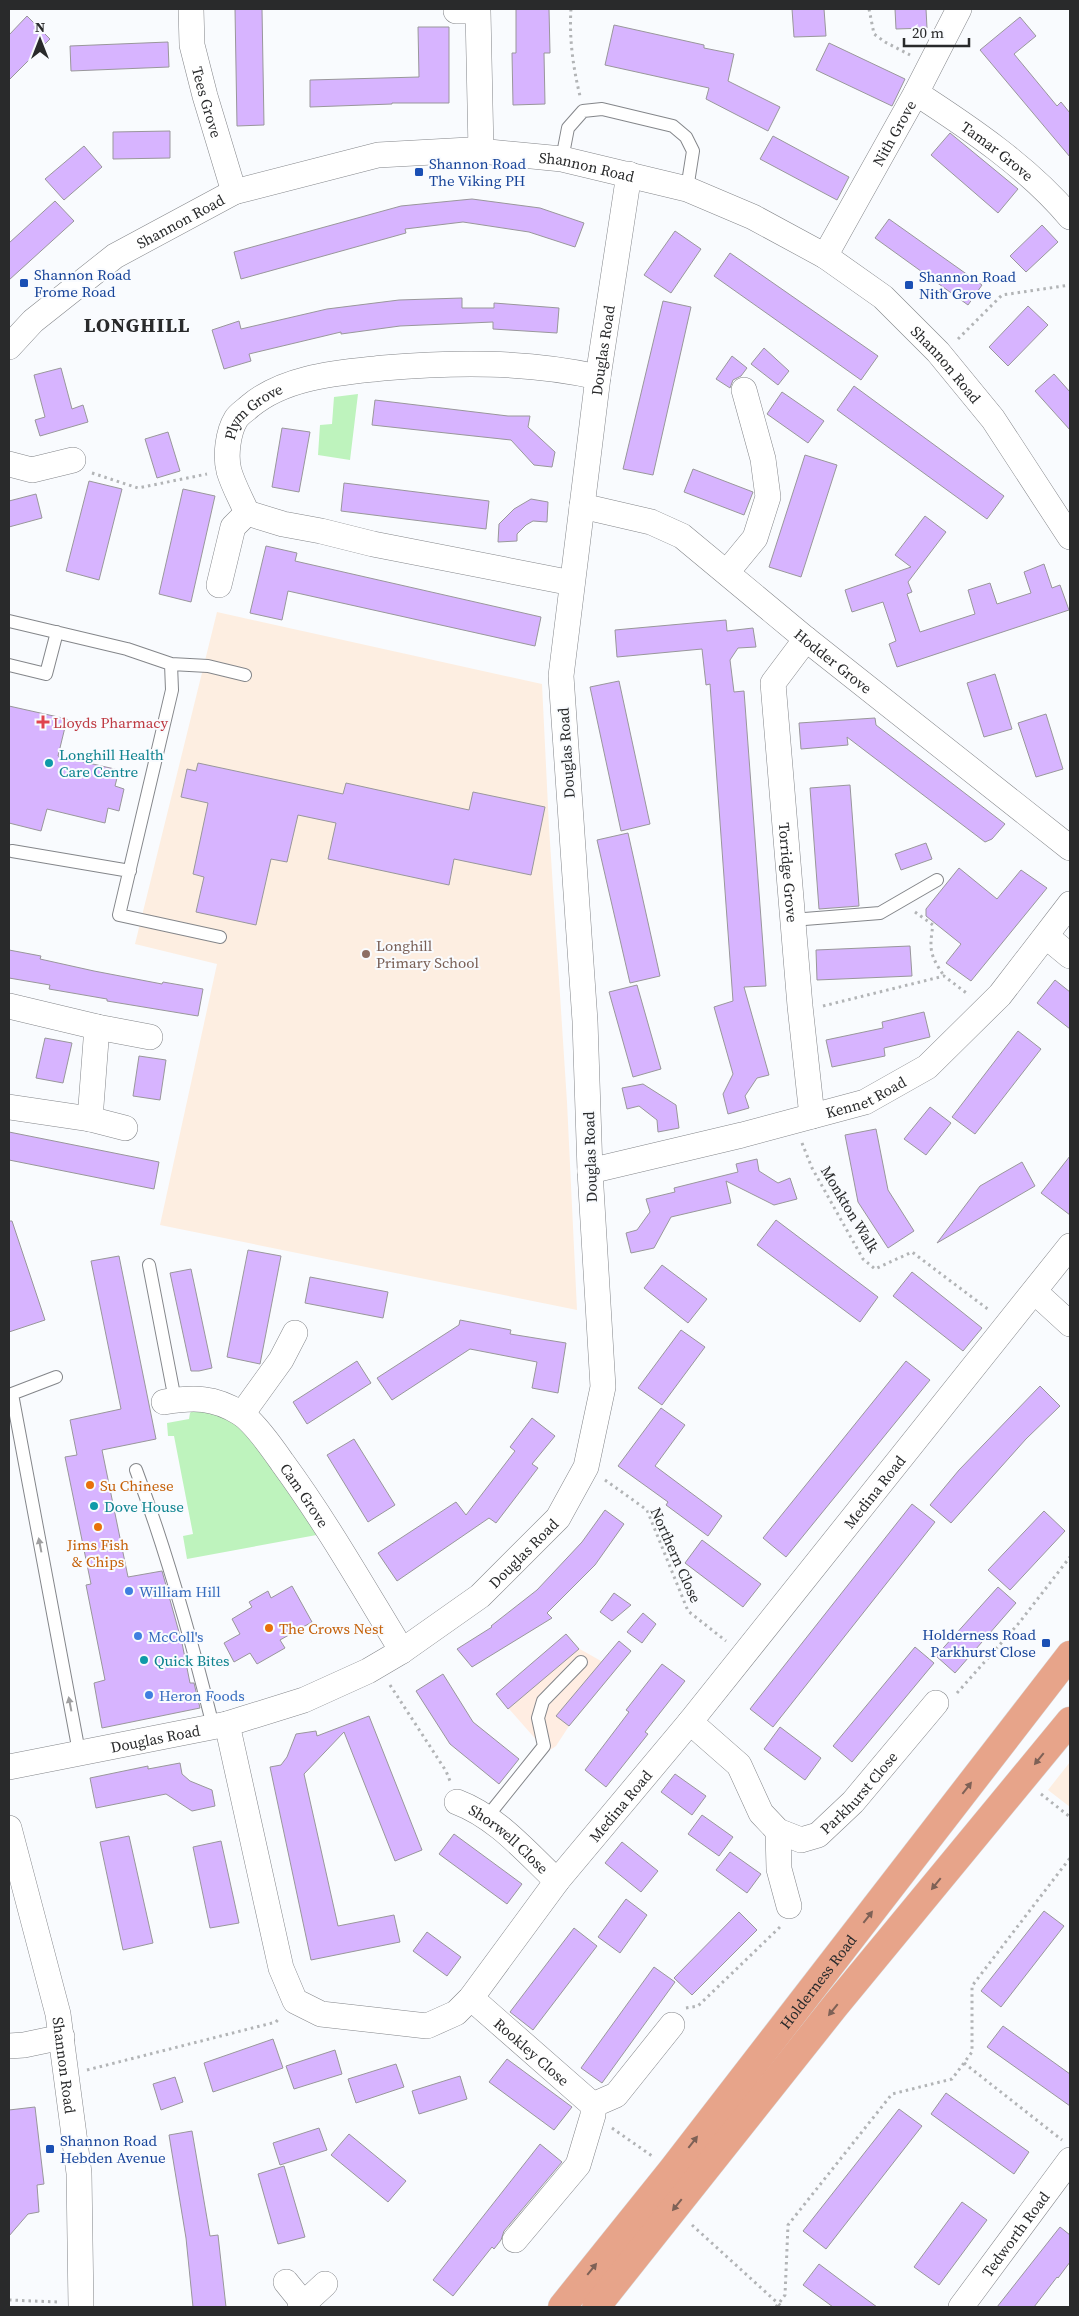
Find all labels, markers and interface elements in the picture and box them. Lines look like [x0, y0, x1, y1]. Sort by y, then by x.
north arrow [15, 15, 65, 65]
scale bar [904, 15, 969, 47]
text: N [35, 17, 45, 37]
text: 20 m [912, 22, 944, 43]
street label: Tees Grove [187, 64, 228, 140]
street label: Nith Grove [867, 96, 921, 170]
street label: Tamar Grove [957, 116, 1039, 186]
street label: Shannon Road [538, 146, 637, 187]
place label: Shannon Road The Viking PH [429, 153, 527, 191]
marker: Shannon Road The Viking PH [413, 166, 425, 178]
street label: Shannon Road [132, 188, 228, 253]
place label: Shannon Road Frome Road [34, 264, 132, 302]
place label: Shannon Road Nith Grove [919, 266, 1017, 304]
marker: Shannon Road Frome Road [18, 277, 30, 289]
marker: Shannon Road Nith Grove [903, 279, 915, 291]
street label: Douglas Road [585, 303, 619, 397]
district label: LONGHILL [84, 311, 190, 339]
street label: Shannon Road [907, 321, 987, 408]
street label: Plym Grove [218, 378, 286, 442]
street label: Hodder Grove [790, 623, 877, 698]
street label: Douglas Road [552, 706, 580, 799]
place label: Lloyds Pharmacy [53, 712, 169, 733]
marker: Lloyds Pharmacy [37, 716, 49, 728]
place label: Longhill Health Care Centre [59, 744, 164, 782]
marker: Longhill Health Care Centre [43, 757, 55, 769]
street label: Torridge Grove [774, 822, 803, 923]
place label: Longhill Primary School [376, 935, 479, 973]
marker: Longhill Primary School [360, 948, 372, 960]
street label: Kennet Road [823, 1070, 910, 1123]
street label: Douglas Road [578, 1111, 602, 1203]
street label: Monkton Walk [816, 1162, 885, 1257]
street label: Medina Road [838, 1450, 910, 1532]
street label: Cam Grove [276, 1459, 334, 1532]
place label: Su Chinese [100, 1475, 174, 1496]
marker: Su Chinese [84, 1479, 96, 1491]
place label: Dove House [104, 1496, 184, 1517]
marker: Dove House [88, 1500, 100, 1512]
street label: Northern Close [646, 1504, 707, 1606]
street label: Douglas Road [484, 1513, 563, 1592]
marker: Jims Fish & Chips [92, 1521, 104, 1533]
place label: Jims Fish & Chips [66, 1534, 129, 1572]
one-way arrow [36, 1536, 44, 1552]
place label: William Hill [139, 1581, 221, 1602]
marker: William Hill [123, 1585, 135, 1597]
place label: The Crows Nest [279, 1618, 383, 1639]
marker: The Crows Nest [263, 1622, 275, 1634]
place label: Holderness Road Parkhurst Close [922, 1624, 1036, 1662]
place label: McColl's [148, 1626, 204, 1647]
marker: McColl's [132, 1630, 144, 1642]
marker: Holderness Road Parkhurst Close [1040, 1637, 1052, 1649]
place label: Quick Bites [154, 1650, 230, 1671]
marker: Quick Bites [138, 1654, 150, 1666]
place label: Heron Foods [159, 1685, 245, 1706]
marker: Heron Foods [143, 1689, 155, 1701]
one-way arrow [66, 1696, 74, 1712]
street label: Douglas Road [109, 1719, 202, 1757]
street label: Parkhurst Close [815, 1746, 902, 1839]
one-way arrow [1034, 1752, 1045, 1765]
street label: Medina Road [584, 1765, 657, 1846]
one-way arrow [962, 1782, 973, 1795]
street label: Shorwell Close [465, 1799, 554, 1878]
one-way arrow [931, 1878, 942, 1890]
one-way arrow [863, 1910, 873, 1924]
street label: Holderness Road [775, 1930, 861, 2033]
one-way arrow [827, 2003, 838, 2016]
street label: Rookley Close [490, 2013, 574, 2090]
street label: Shannon Road [48, 2016, 82, 2115]
place label: Shannon Road Hebden Avenue [60, 2130, 166, 2168]
one-way arrow [688, 2136, 699, 2149]
marker: Shannon Road Hebden Avenue [44, 2143, 56, 2155]
street label: Tedworth Road [977, 2186, 1054, 2281]
one-way arrow [672, 2198, 682, 2212]
one-way arrow [587, 2263, 598, 2276]

